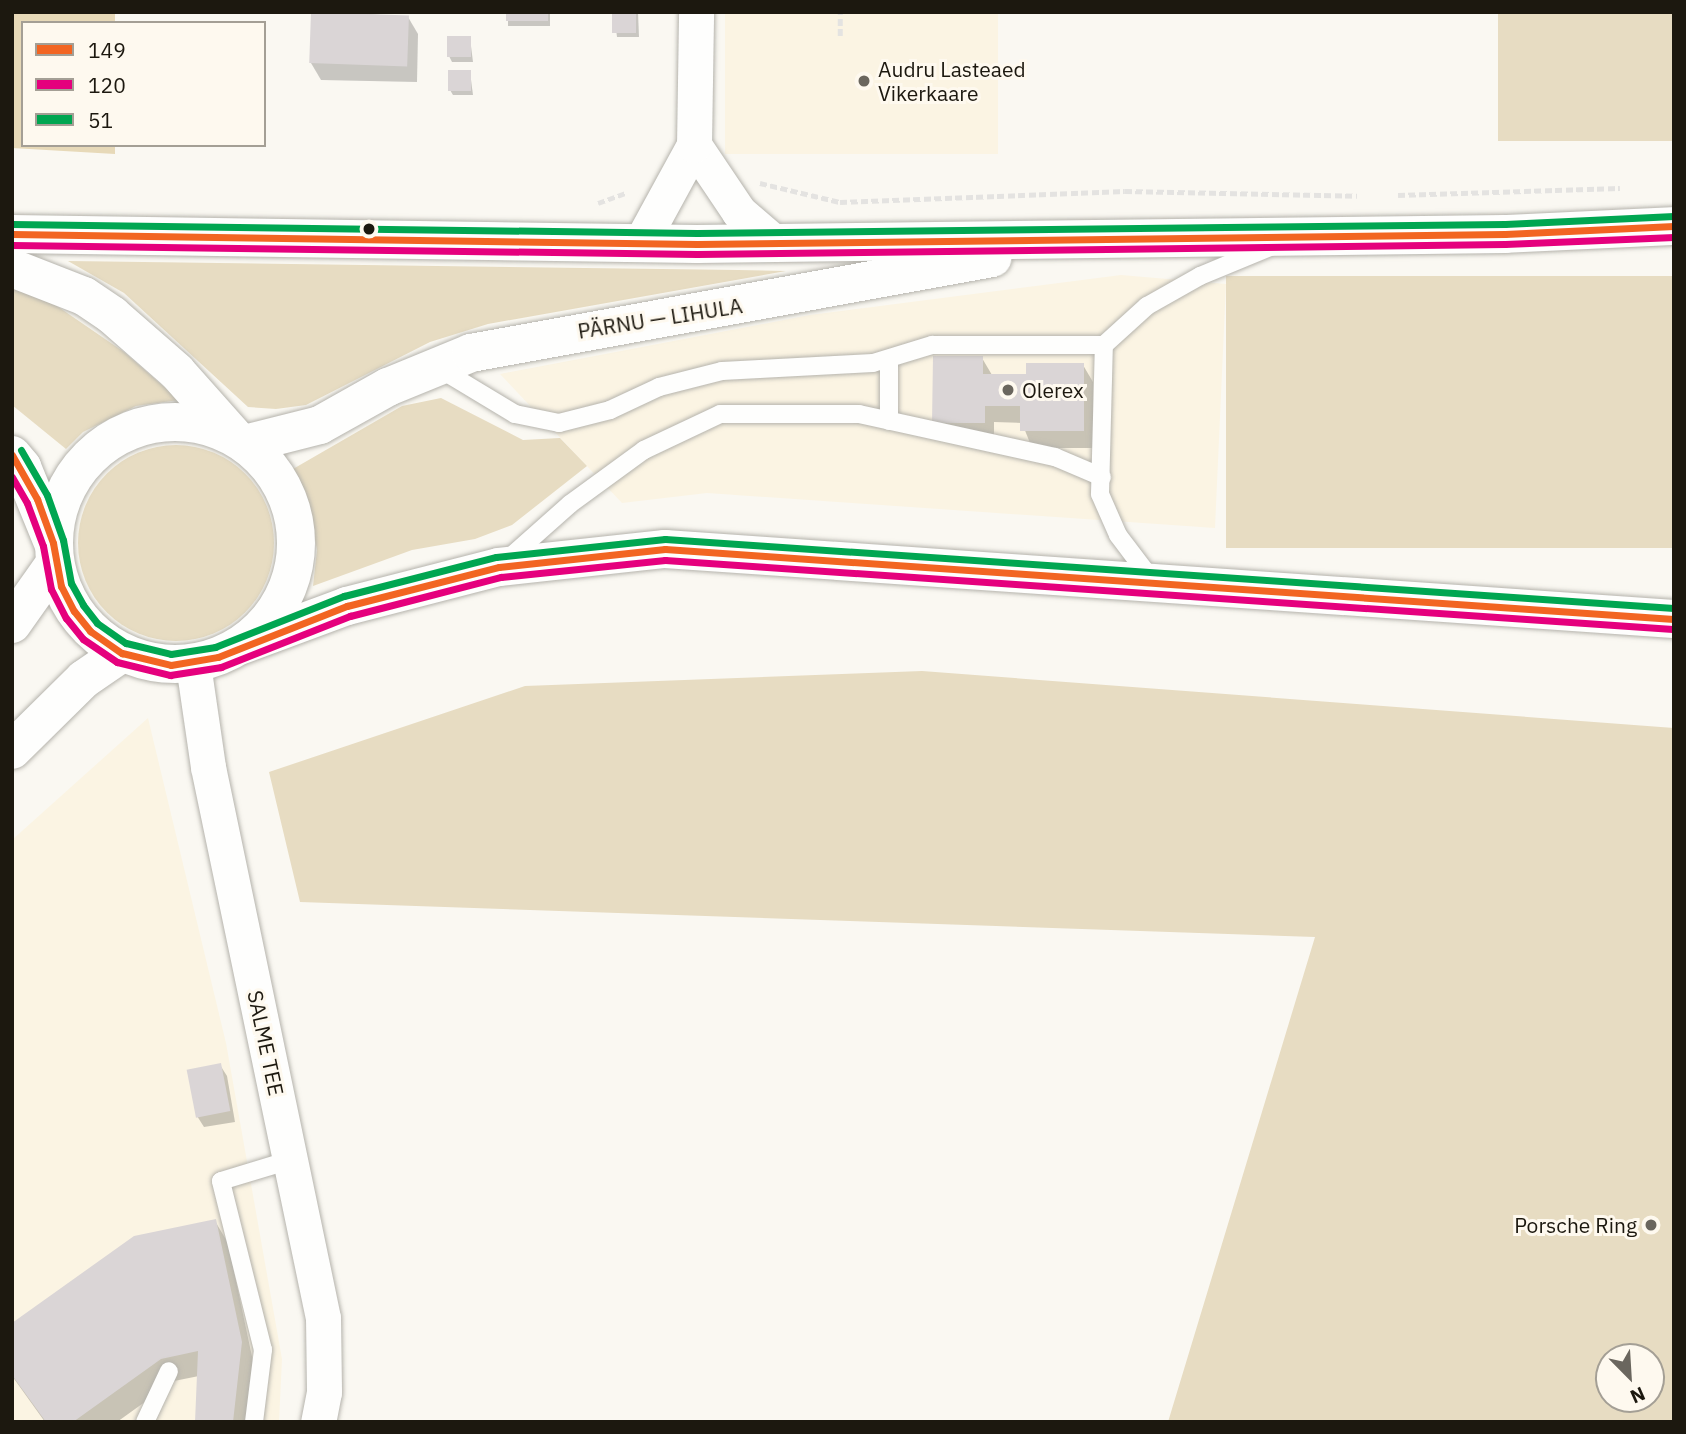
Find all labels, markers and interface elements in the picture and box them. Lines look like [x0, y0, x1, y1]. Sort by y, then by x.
legend [21, 21, 266, 147]
text: 149 [88, 36, 126, 64]
place label: Audru Lasteaed Vikerkaare [878, 56, 1026, 106]
text: 120 [88, 71, 126, 99]
marker: Audru Lasteaed Vikerkaare [856, 73, 872, 89]
text: 51 [88, 106, 113, 134]
unlabelled marker [362, 222, 376, 236]
street label: PÄRNU — LIHULA [576, 293, 744, 343]
place label: Olerex [1022, 377, 1084, 403]
marker: Olerex [1000, 382, 1016, 398]
street label: SALME TEE [243, 988, 289, 1098]
place label: Porsche Ring [1514, 1212, 1637, 1238]
marker: Porsche Ring [1643, 1217, 1659, 1233]
north arrow [1595, 1343, 1665, 1413]
text: N [1627, 1382, 1649, 1409]

